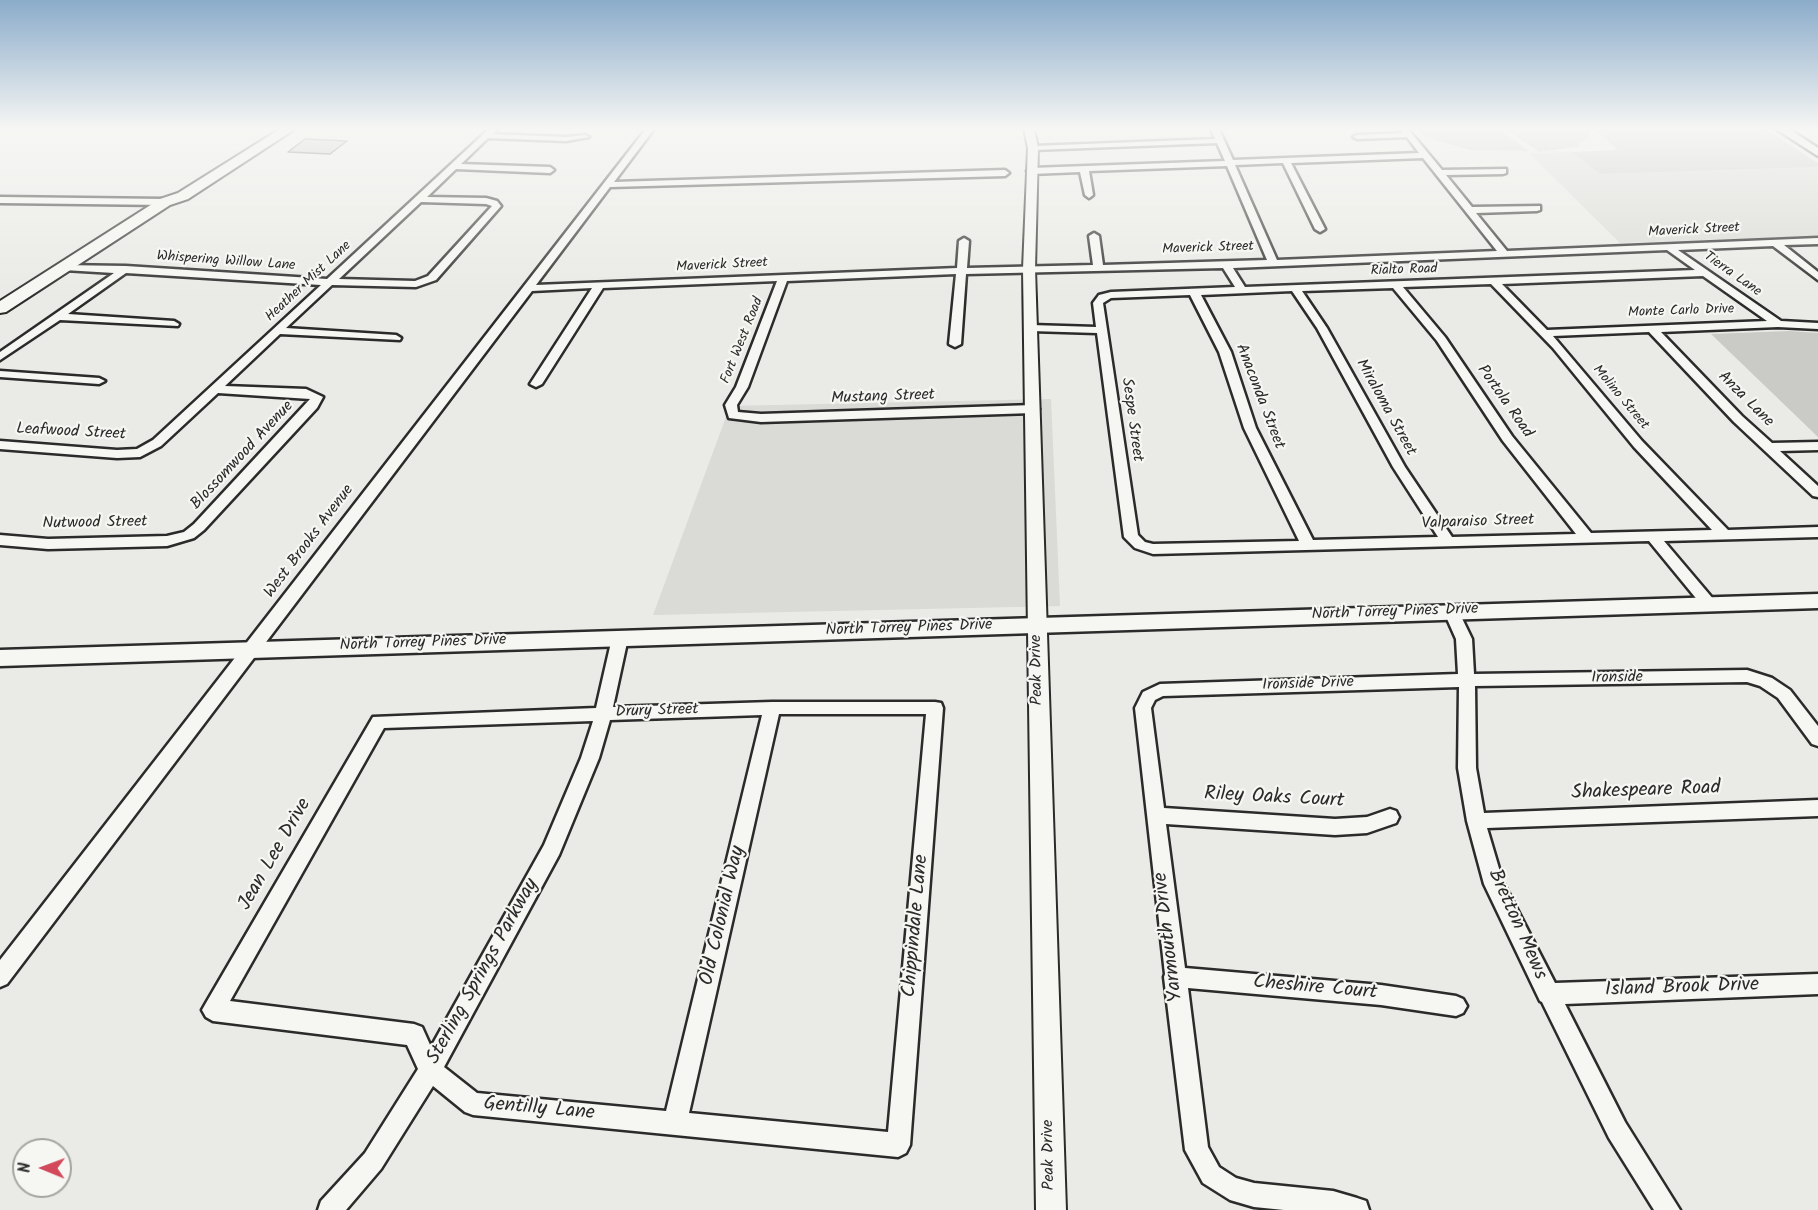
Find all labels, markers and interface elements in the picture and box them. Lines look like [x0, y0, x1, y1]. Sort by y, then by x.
street label: Maverick Street [1648, 220, 1740, 242]
street label: Heather Mist Lane [263, 238, 355, 326]
street label: Maverick Street [1162, 239, 1254, 259]
street label: Whispering Willow Lane [156, 249, 296, 275]
street label: Tierra Lane [1700, 249, 1764, 301]
street label: Maverick Street [676, 255, 768, 277]
street label: Rialto Road [1370, 261, 1438, 281]
street label: Fort West Road [718, 295, 768, 387]
street label: Monte Carlo Drive [1628, 302, 1734, 322]
street label: Anaconda Street [1230, 342, 1288, 452]
street label: Miraloma Street [1351, 356, 1419, 460]
street label: Portola Road [1472, 362, 1536, 442]
street label: Molino Street [1588, 362, 1652, 434]
street label: Anza Lane [1713, 368, 1777, 432]
street label: Sespe Street [1116, 377, 1146, 463]
street label: Mustang Street [831, 387, 935, 409]
street label: Blossomwood Avenue [188, 398, 298, 514]
street label: Leafwood Street [16, 421, 126, 445]
street label: West Brooks Avenue [261, 482, 359, 602]
street label: Valparaiso Street [1421, 511, 1535, 535]
street label: Nutwood Street [42, 513, 148, 535]
street label: North Torrey Pines Drive [1311, 600, 1479, 626]
street label: North Torrey Pines Drive [825, 616, 993, 642]
street label: North Torrey Pines Drive [339, 631, 507, 657]
street label: Peak Drive [1028, 634, 1048, 706]
street label: Ironside [1591, 669, 1643, 689]
street label: Ironside Drive [1262, 674, 1354, 696]
street label: Drury Street [615, 701, 699, 723]
street label: Shakespeare Road [1571, 777, 1721, 807]
street label: Riley Oaks Court [1203, 783, 1345, 815]
street label: Jean Lee Drive [234, 795, 318, 915]
street label: Old Colonial Way [696, 844, 752, 988]
street label: Chippindale Lane [899, 854, 935, 998]
street label: Bretton Mews [1481, 866, 1551, 984]
street label: Yarmouth Drive [1150, 871, 1190, 1003]
street label: Sterling Springs Parkway [423, 875, 545, 1069]
street label: Cheshire Court [1252, 972, 1378, 1006]
street label: Island Brook Drive [1604, 974, 1760, 1004]
street label: Gentilly Lane [482, 1093, 596, 1127]
street label: Peak Drive [1040, 1119, 1060, 1191]
north arrow [12, 1138, 72, 1198]
text: N [13, 1162, 38, 1173]

